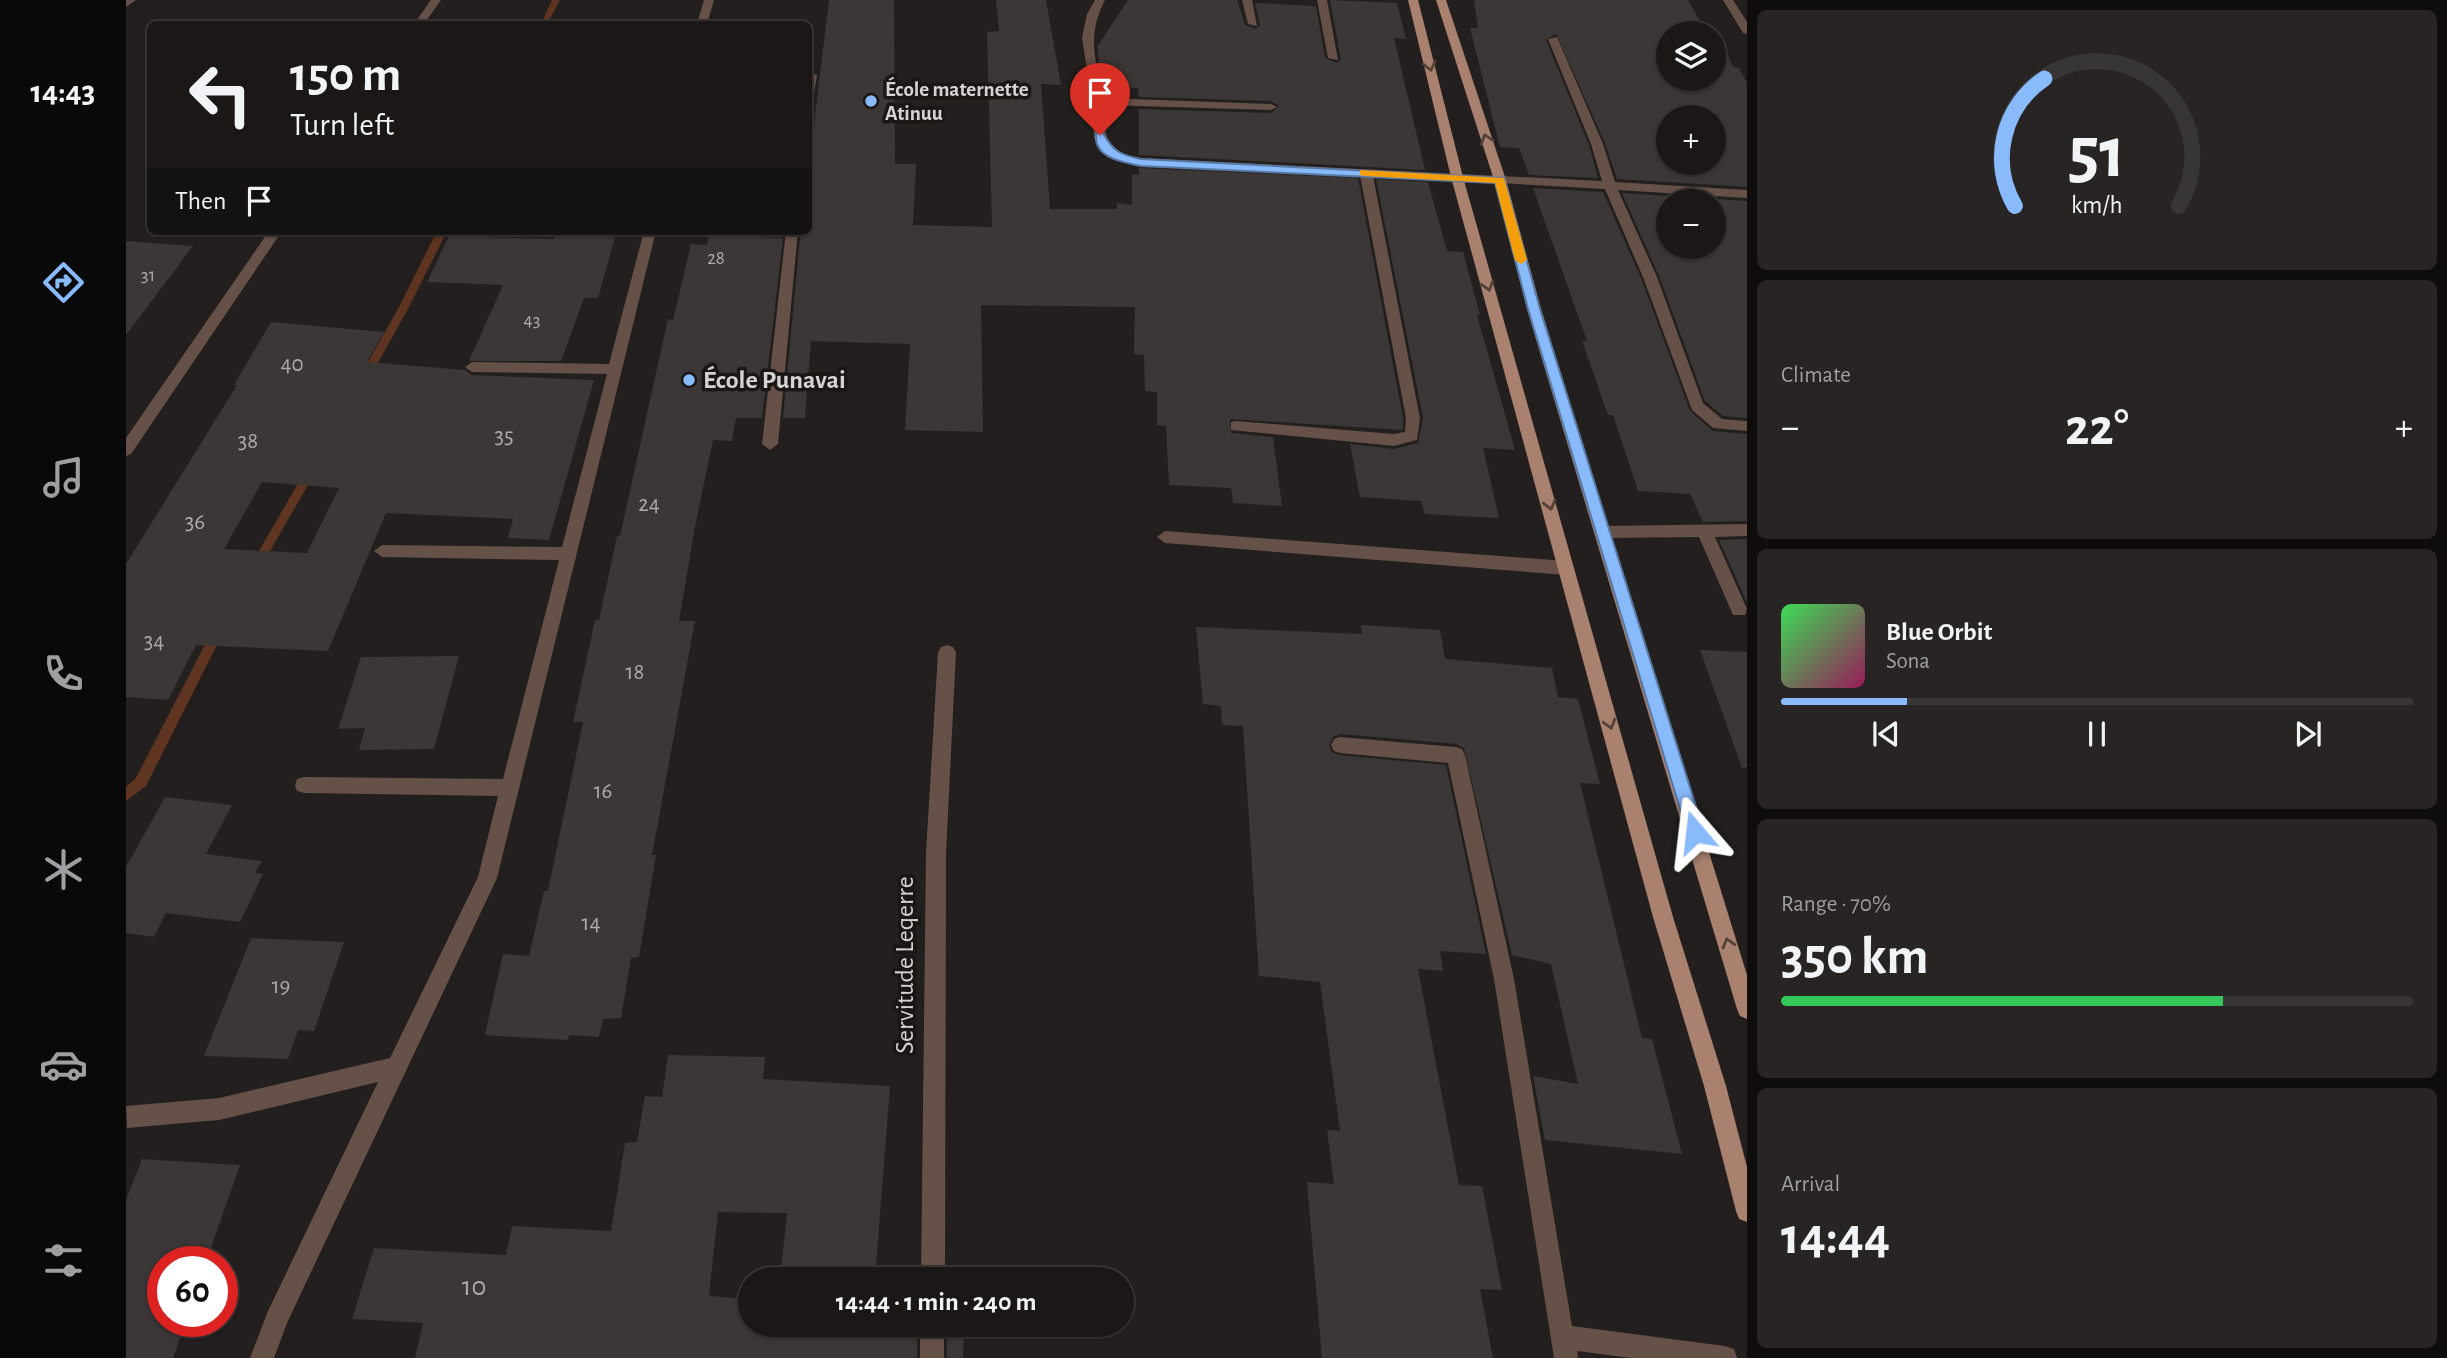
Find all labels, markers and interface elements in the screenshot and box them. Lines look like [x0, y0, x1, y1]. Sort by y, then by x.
map controls [1656, 21, 1726, 259]
button: layers [1656, 21, 1726, 91]
icon: left [175, 49, 266, 140]
text: 150 m [290, 51, 401, 100]
one-way arrow [1422, 60, 1436, 72]
pin [1070, 63, 1130, 135]
icon: arrive [1081, 74, 1119, 112]
text: 14:43 [31, 76, 95, 108]
place label: École maternette Atinuu [885, 76, 1029, 124]
marker: École maternette Atinuu [863, 93, 879, 109]
button: + [1656, 105, 1726, 175]
text: Turn left [290, 109, 394, 141]
text: 51 [2068, 118, 2126, 191]
one-way arrow [1480, 133, 1494, 146]
icon: arrive [240, 182, 278, 220]
text: Then [175, 188, 226, 214]
button: − [1656, 189, 1726, 259]
text: km/h [2071, 193, 2123, 218]
house number: 28 [707, 249, 725, 268]
icon: directions [39, 258, 88, 307]
house number: 31 [141, 266, 155, 285]
one-way arrow [1479, 280, 1494, 292]
house number: 43 [524, 311, 540, 330]
house number: 40 [280, 353, 304, 376]
text: Climate [1781, 364, 1851, 387]
place label: École Punavai [703, 365, 846, 393]
marker: École Punavai [681, 372, 697, 388]
text: 22° [2065, 402, 2129, 454]
text: − [1781, 409, 1799, 447]
text: + [2395, 409, 2413, 447]
house number: 35 [494, 425, 514, 448]
house number: 38 [238, 430, 258, 453]
icon: music [39, 453, 88, 502]
house number: 24 [638, 493, 660, 516]
one-way arrow [1542, 499, 1556, 511]
house number: 36 [185, 511, 205, 534]
text: Blue Orbit [1886, 619, 1992, 645]
house number: 34 [144, 630, 164, 653]
icon: phone [39, 649, 88, 698]
text: Sona [1886, 650, 1930, 673]
house number: 18 [626, 661, 644, 684]
icon: previous [1867, 715, 1905, 753]
icon: pause [2078, 715, 2116, 753]
icon: next [2289, 715, 2327, 753]
one-way arrow [1601, 718, 1616, 730]
house number: 16 [594, 780, 612, 803]
position arrow [1658, 795, 1732, 869]
icon: climate [39, 845, 88, 894]
street label: Servitude Leqerre [892, 876, 918, 1054]
text: Range · 70% [1781, 893, 1891, 916]
house number: 14 [582, 912, 600, 935]
text: 350 km [1781, 931, 1929, 983]
one-way arrow [1722, 938, 1736, 950]
house number: 19 [272, 975, 290, 998]
icon: car [39, 1040, 88, 1089]
text: Arrival [1781, 1173, 1840, 1196]
text: 14:44 [1781, 1211, 1890, 1263]
icon: filters [39, 1236, 88, 1285]
speed limit sign: 60 [147, 1246, 238, 1337]
house number: 10 [462, 1273, 486, 1301]
text: 14:44 · 1 min · 240 m [836, 1289, 1036, 1315]

